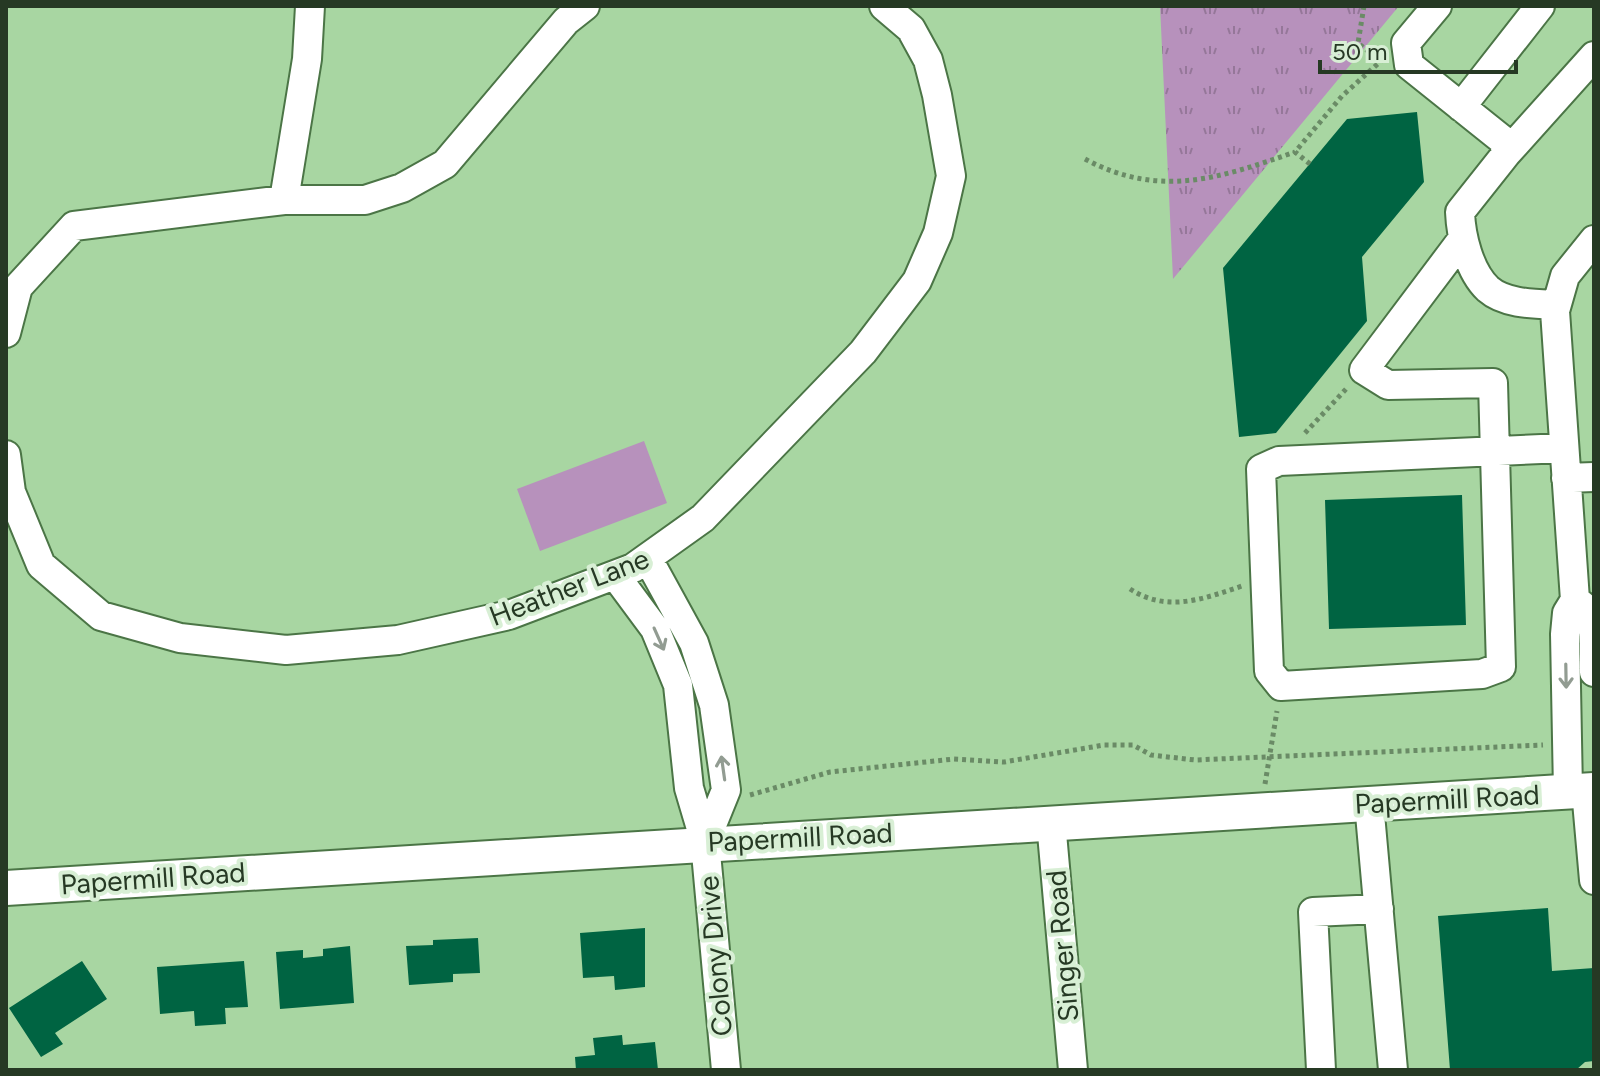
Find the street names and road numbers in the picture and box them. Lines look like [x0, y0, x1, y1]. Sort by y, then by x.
street label: Heather Lane [484, 541, 654, 633]
street label: Papermill Road [1353, 777, 1541, 821]
street label: Papermill Road [706, 815, 894, 859]
street label: Papermill Road [59, 855, 247, 901]
street label: Singer Road [1038, 869, 1086, 1023]
street label: Colony Drive [691, 875, 739, 1037]

